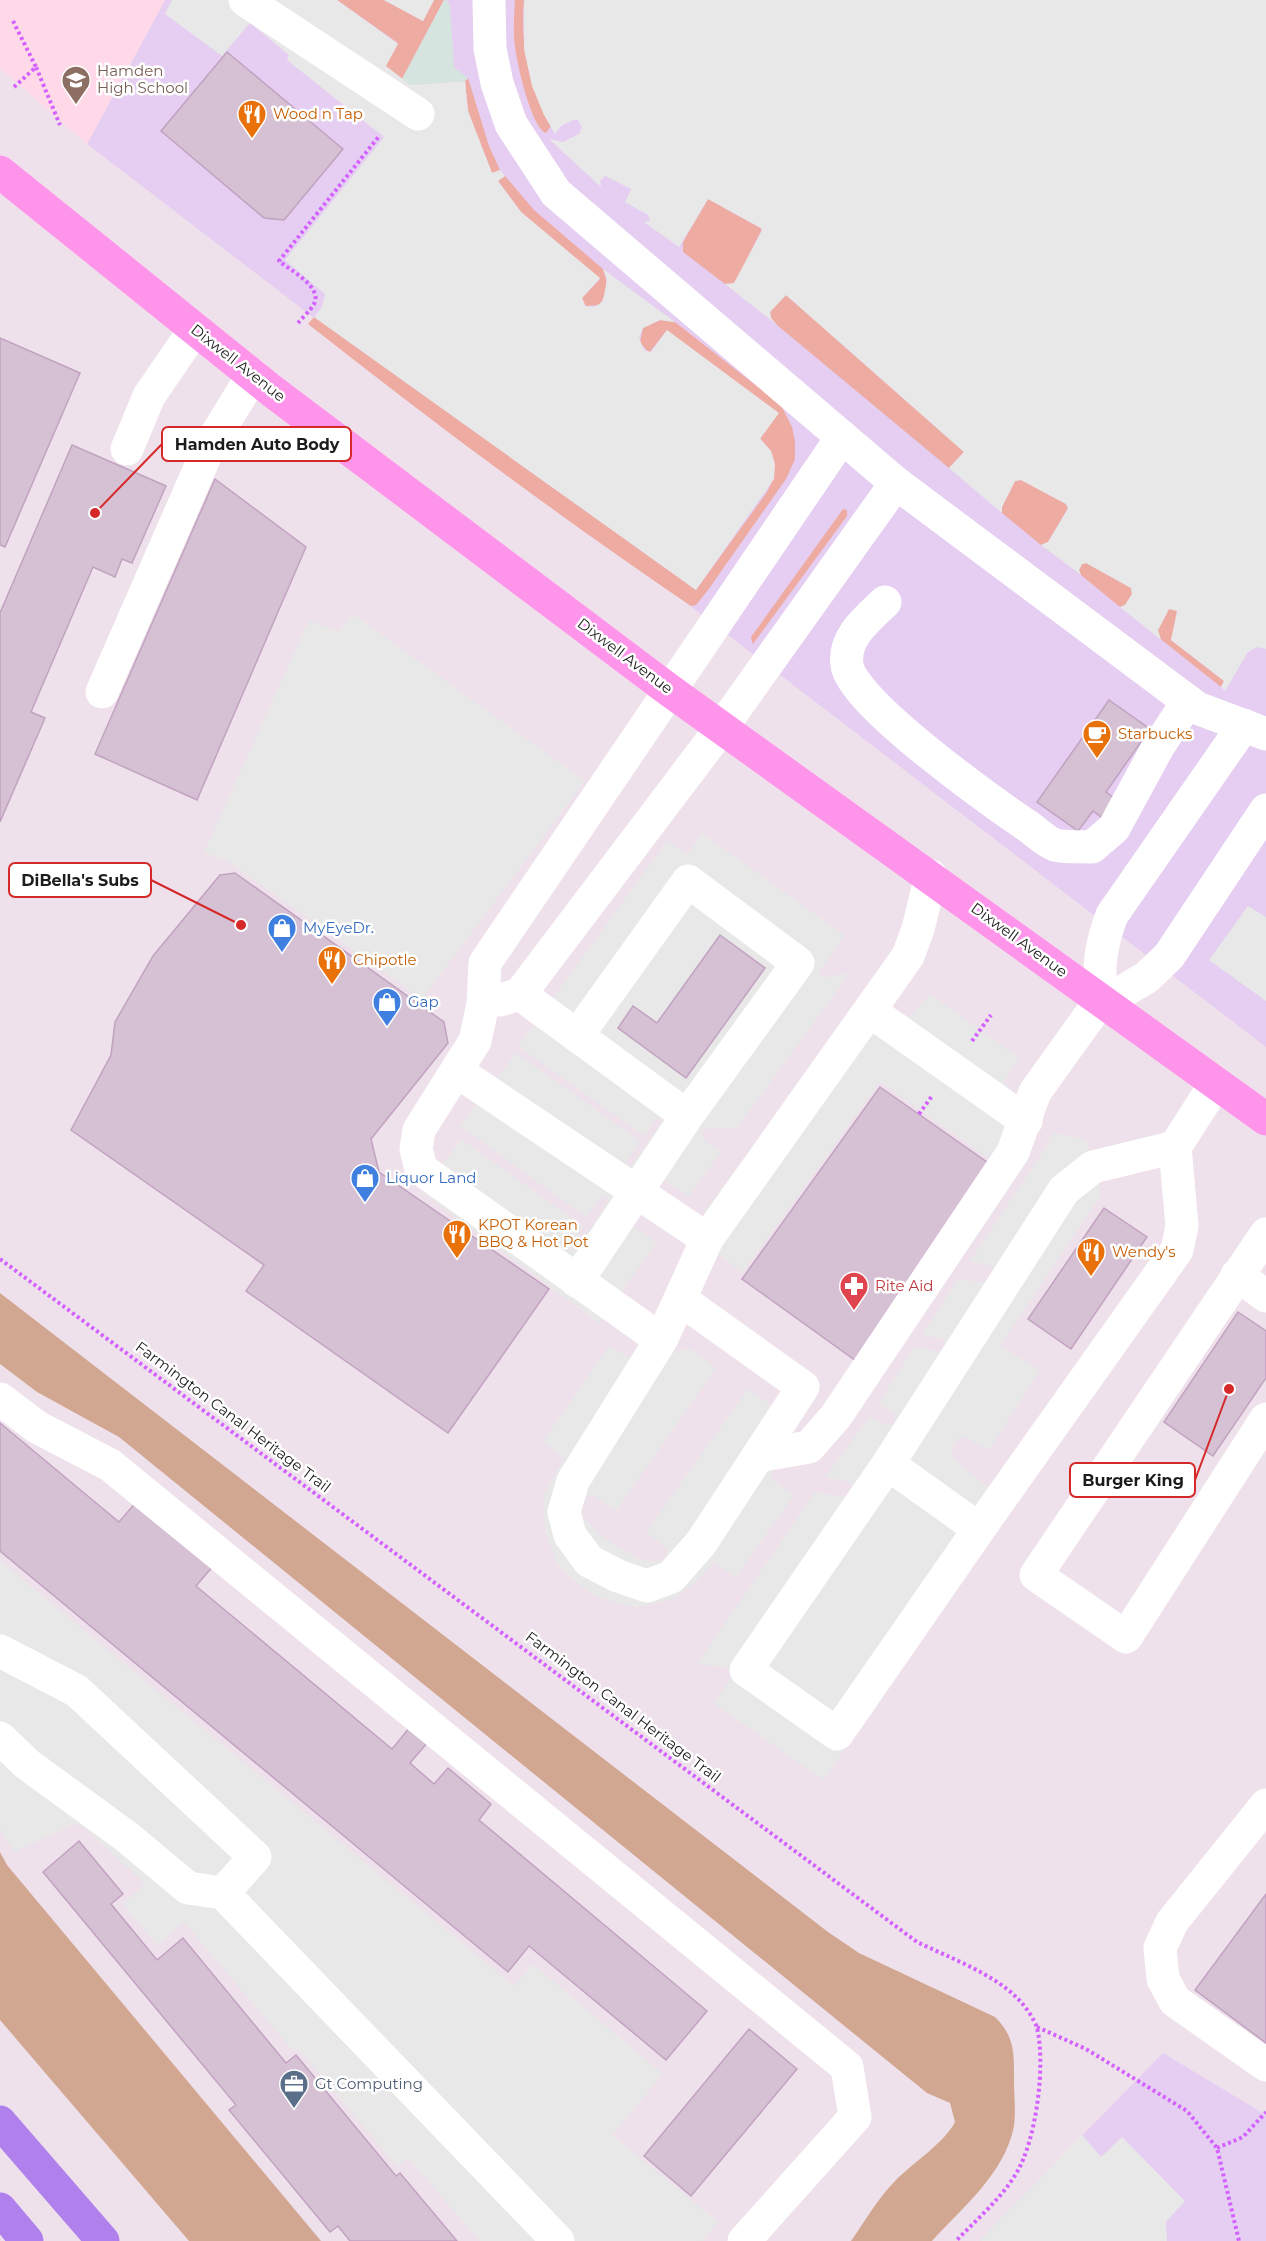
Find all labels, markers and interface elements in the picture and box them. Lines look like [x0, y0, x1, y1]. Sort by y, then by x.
place label: Hamden High School [97, 61, 188, 97]
school or university icon: Hamden High School [60, 64, 92, 106]
restaurant icon: Wood n Tap [236, 98, 268, 140]
place label: Wood n Tap [273, 104, 363, 123]
street label: Dixwell Avenue [187, 320, 289, 405]
callout: Hamden Auto Body [162, 427, 351, 461]
text: Hamden Auto Body [175, 435, 340, 454]
street label: Dixwell Avenue [574, 613, 677, 698]
cafe icon: Starbucks [1081, 718, 1113, 760]
place label: Starbucks [1118, 724, 1192, 743]
callout: DiBella's Subs [9, 863, 151, 897]
text: DiBella's Subs [21, 871, 139, 890]
street label: Dixwell Avenue [967, 898, 1071, 981]
shop icon: MyEyeDr. [266, 912, 298, 954]
place label: MyEyeDr. [303, 918, 374, 937]
restaurant icon: Chipotle [316, 944, 348, 986]
place label: Chipotle [353, 950, 417, 969]
shop icon: Gap [371, 986, 403, 1028]
place label: Gap [408, 992, 439, 1011]
shop icon: Liquor Land [349, 1162, 381, 1204]
place label: Liquor Land [386, 1168, 476, 1187]
place label: KPOT Korean BBQ & Hot Pot [478, 1215, 589, 1251]
restaurant icon: KPOT Korean BBQ & Hot Pot [441, 1218, 473, 1260]
restaurant icon: Wendy's [1075, 1236, 1107, 1278]
place label: Wendy's [1112, 1242, 1176, 1261]
pharmacy icon: Rite Aid [838, 1270, 870, 1312]
place label: Rite Aid [875, 1276, 934, 1295]
street label: Farmington Canal Heritage Trail [132, 1337, 335, 1496]
callout: Burger King [1070, 1463, 1195, 1497]
text: Burger King [1082, 1471, 1184, 1490]
street label: Farmington Canal Heritage Trail [522, 1627, 725, 1786]
office icon: Gt Computing [278, 2068, 310, 2110]
place label: Gt Computing [315, 2074, 423, 2093]

